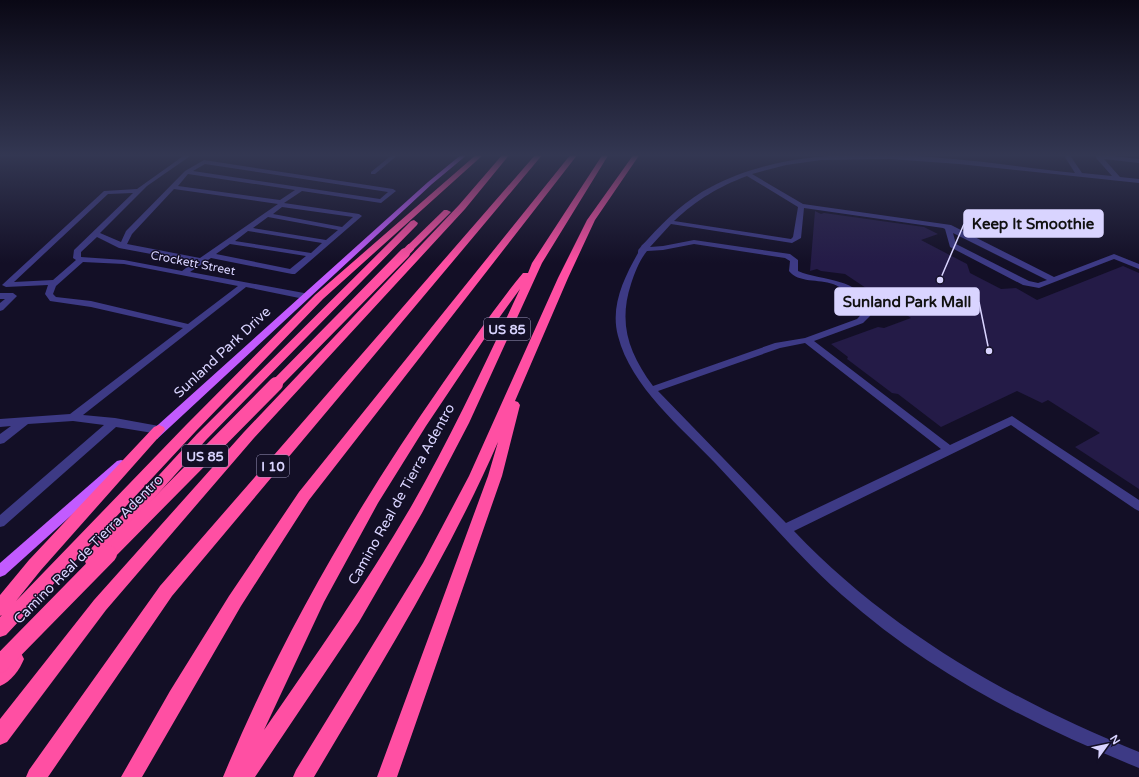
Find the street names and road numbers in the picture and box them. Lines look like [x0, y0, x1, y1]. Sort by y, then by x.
street label: Crockett Street [149, 248, 237, 278]
street label: Sunland Park Drive [170, 303, 274, 402]
road number: US 85 [484, 318, 530, 340]
street label: Camino Real de Tierra Adentro [344, 401, 458, 588]
road number: US 85 [182, 445, 228, 467]
road number: I 10 [257, 455, 289, 477]
street label: Camino Real de Tierra Adentro [10, 471, 167, 628]

